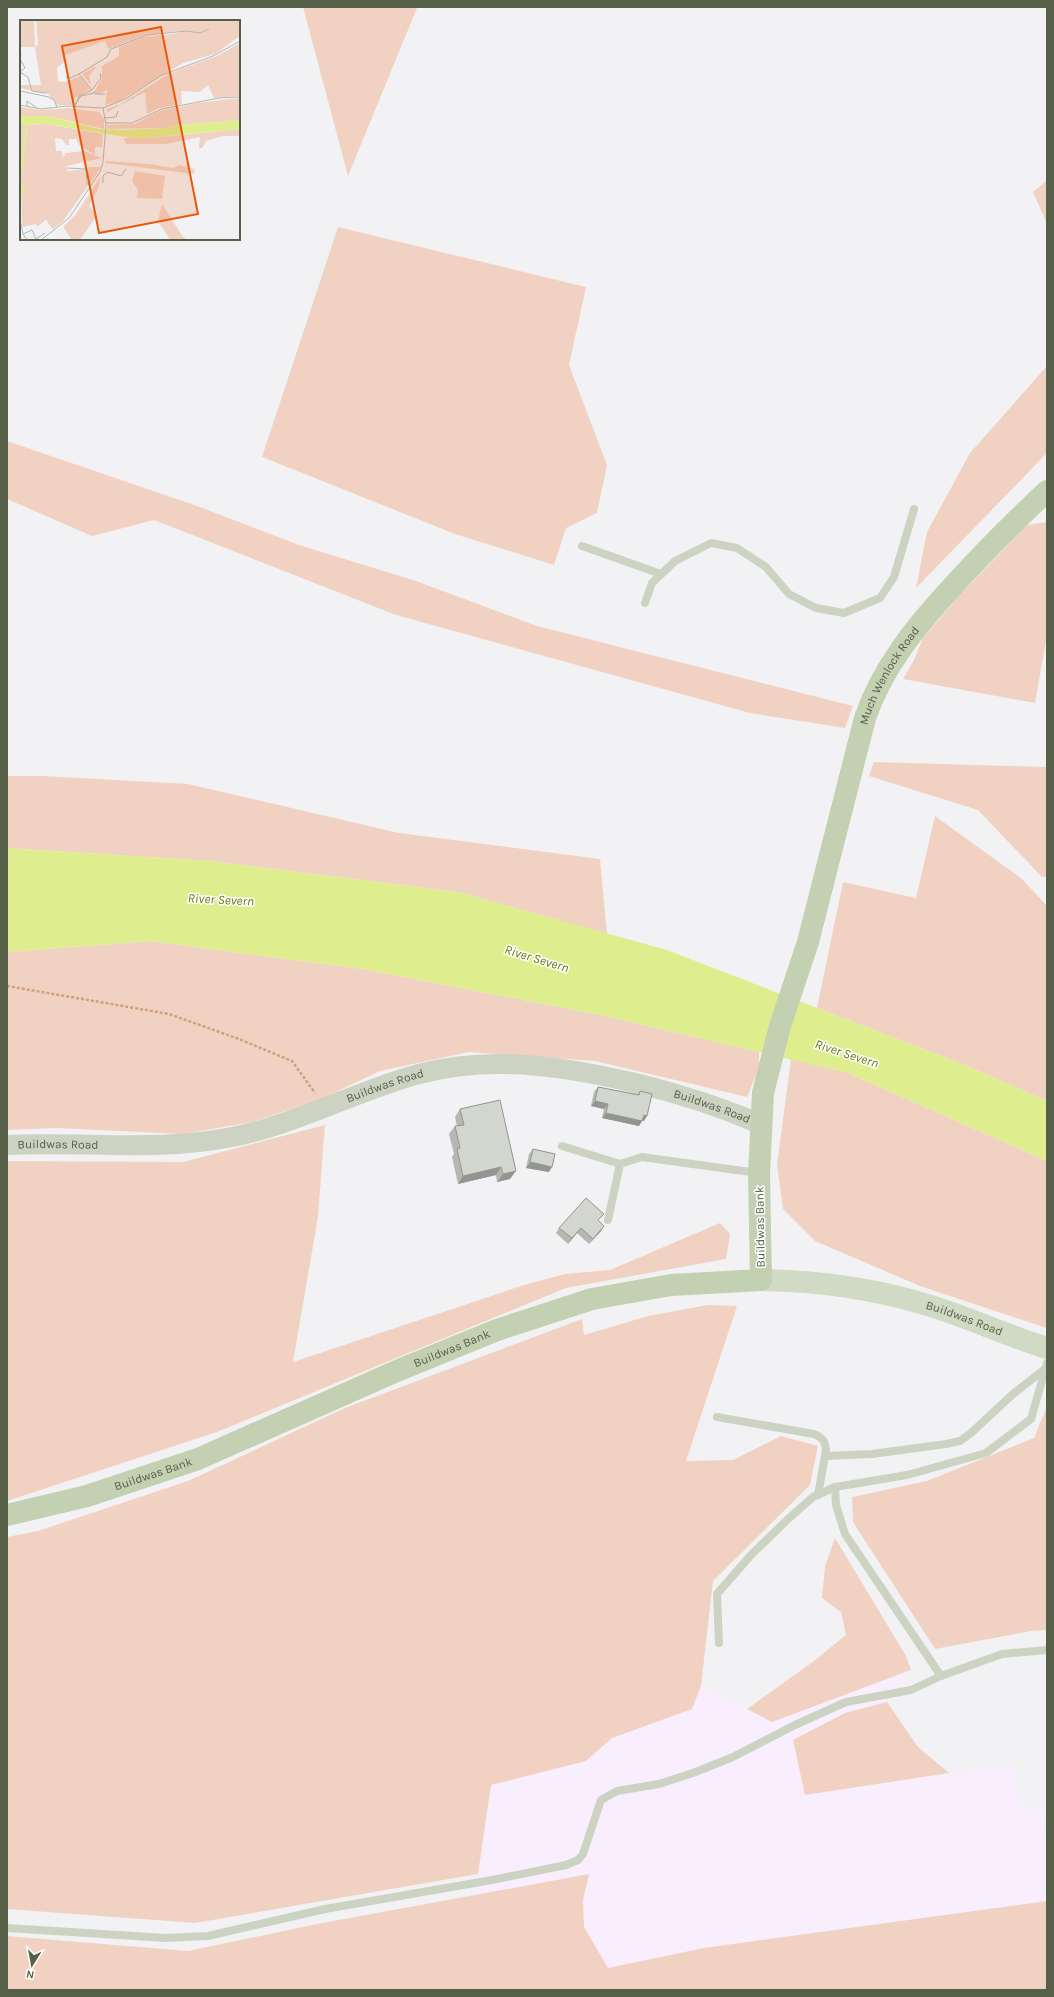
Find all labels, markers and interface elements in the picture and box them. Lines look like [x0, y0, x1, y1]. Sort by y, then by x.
inset map [20, 20, 240, 240]
street label: Much Wenlock Road [857, 624, 922, 726]
water label: River Severn [187, 890, 254, 909]
water label: River Severn [503, 942, 571, 975]
water label: River Severn [813, 1036, 881, 1071]
street label: Buildwas Road [344, 1066, 425, 1105]
street label: Buildwas Road [672, 1086, 753, 1126]
street label: Buildwas Road [17, 1137, 99, 1152]
street label: Buildwas Bank [752, 1186, 768, 1268]
street label: Buildwas Road [924, 1298, 1005, 1339]
street label: Buildwas Bank [411, 1327, 492, 1370]
street label: Buildwas Bank [112, 1454, 194, 1493]
north arrow [12, 1945, 52, 1985]
text: N [25, 1967, 35, 1981]

